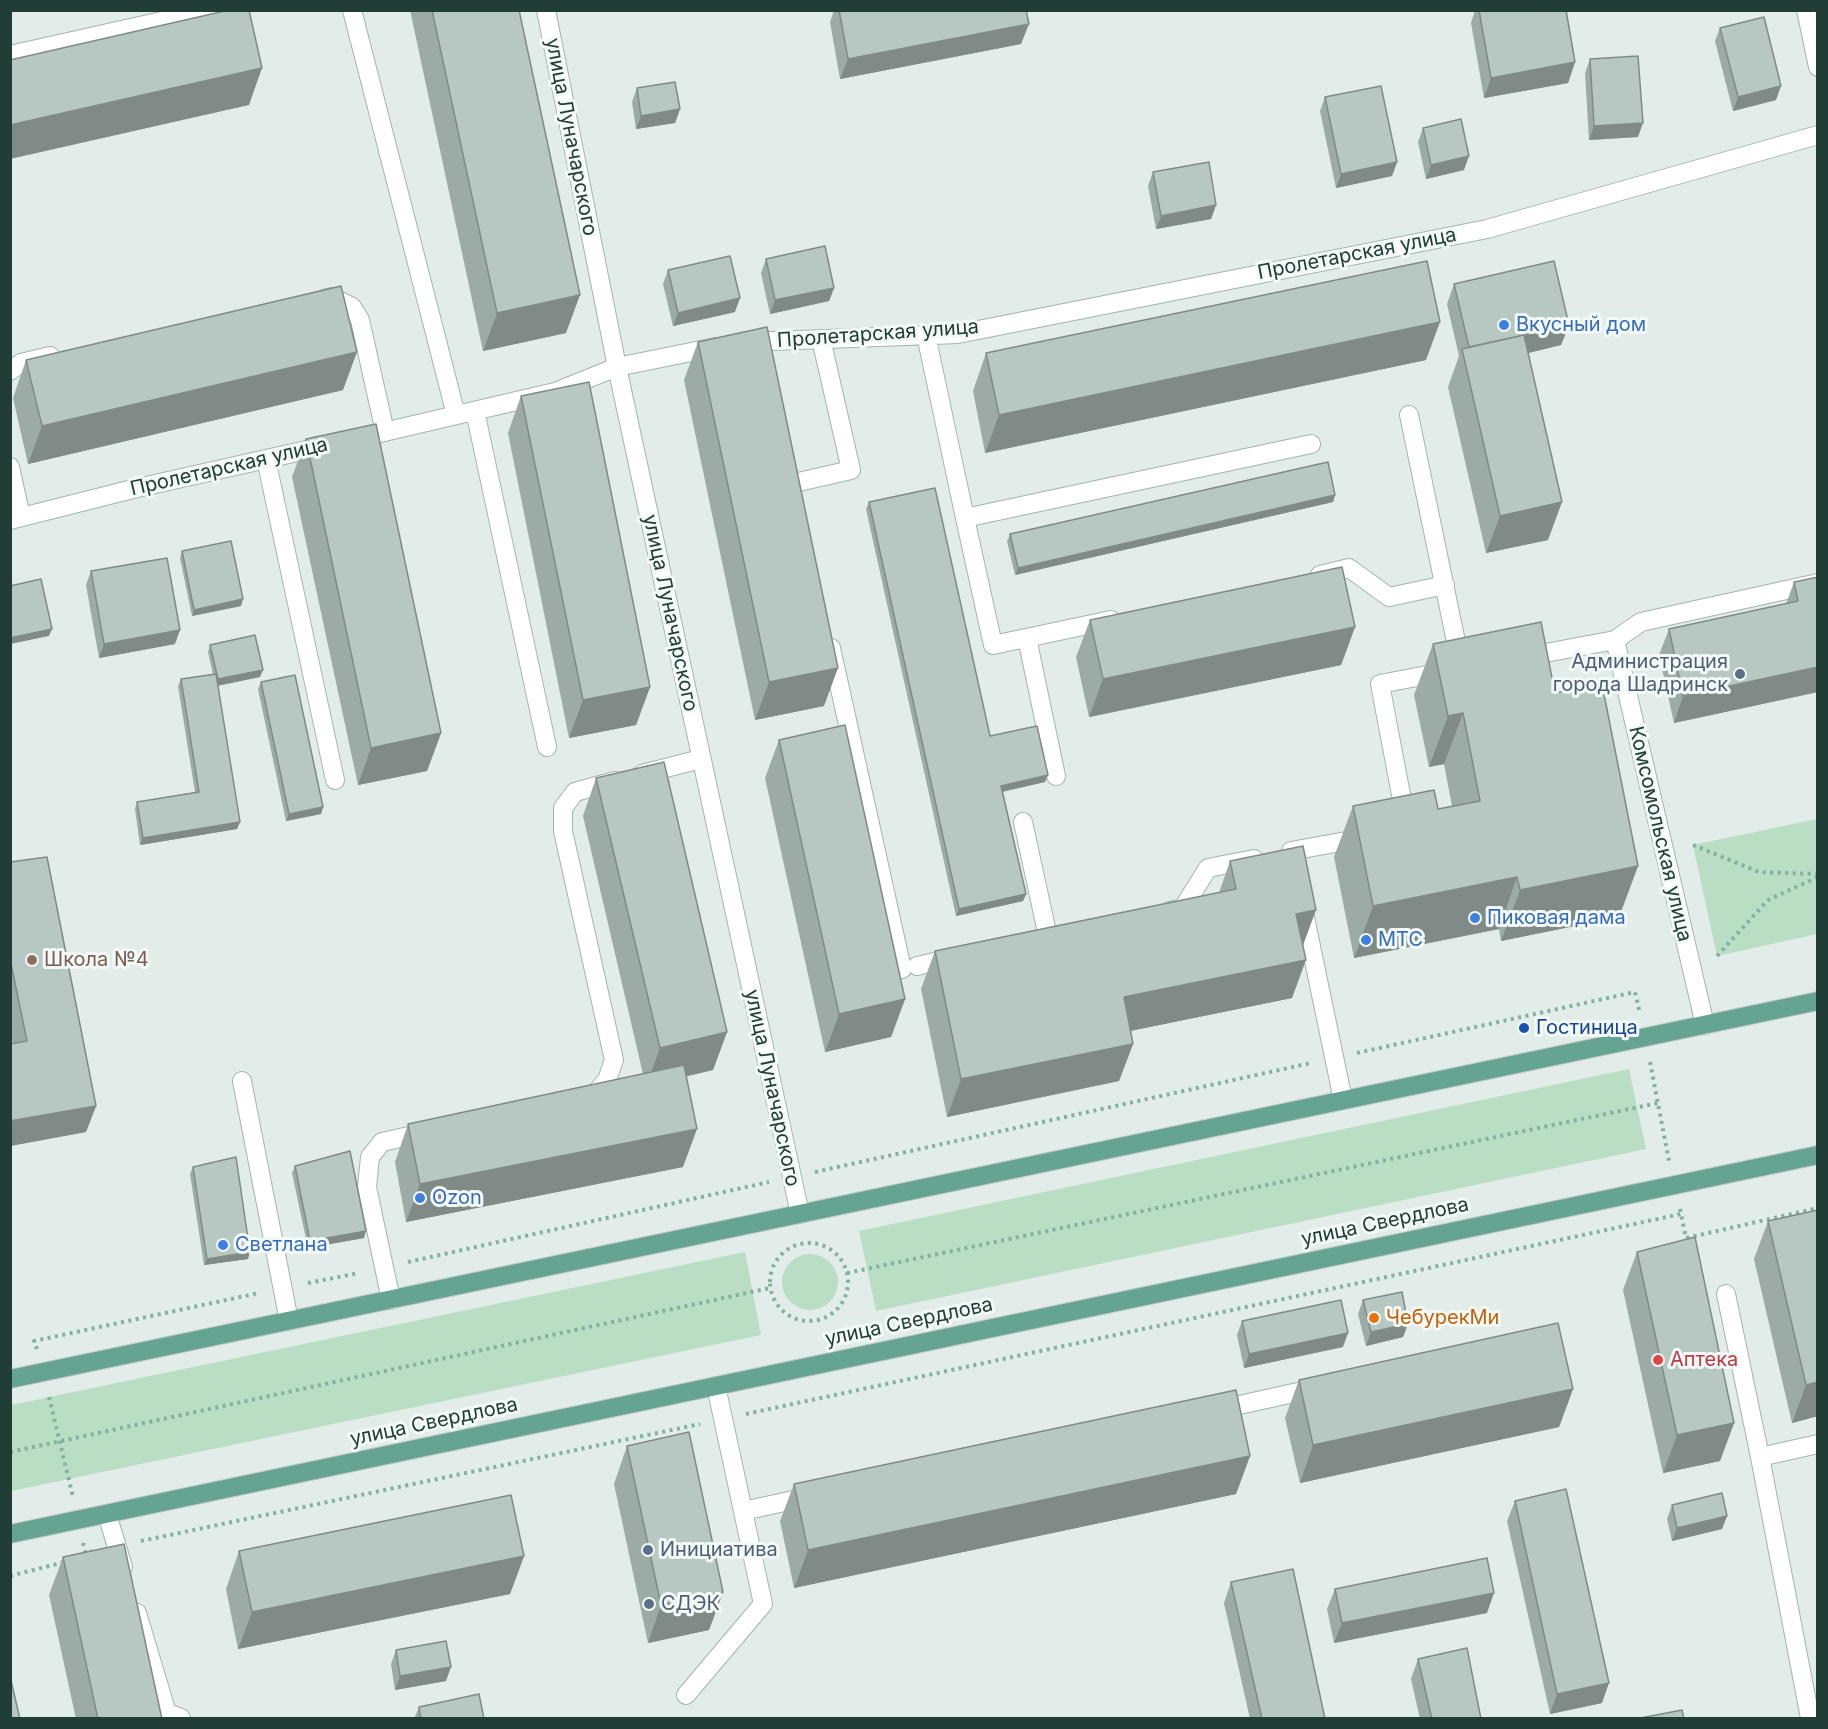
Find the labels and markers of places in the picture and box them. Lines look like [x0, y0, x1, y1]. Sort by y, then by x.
place label: Вкусный дом [1516, 313, 1646, 337]
marker: Вкусный дом [1497, 318, 1511, 332]
place label: Администрация города Шадринск [1553, 650, 1728, 697]
marker: Администрация города Шадринск [1733, 667, 1747, 681]
place label: Пиковая дама [1487, 906, 1626, 930]
marker: Пиковая дама [1468, 911, 1482, 925]
place label: МТС [1378, 928, 1423, 952]
marker: МТС [1359, 933, 1373, 947]
place label: Школа №4 [44, 948, 149, 972]
marker: Школа №4 [25, 953, 39, 967]
place label: Гостиница [1536, 1016, 1638, 1040]
marker: Гостиница [1517, 1021, 1531, 1035]
place label: Ozon [432, 1186, 482, 1210]
marker: Ozon [413, 1191, 427, 1205]
place label: Светлана [235, 1233, 328, 1257]
marker: Светлана [216, 1238, 230, 1252]
place label: ЧебурекМи [1386, 1306, 1499, 1330]
marker: ЧебурекМи [1367, 1311, 1381, 1325]
place label: Аптека [1670, 1348, 1738, 1372]
marker: Аптека [1651, 1353, 1665, 1367]
place label: Инициатива [660, 1538, 778, 1562]
marker: Инициатива [641, 1543, 655, 1557]
place label: СДЭК [661, 1592, 720, 1616]
marker: СДЭК [642, 1597, 656, 1611]

